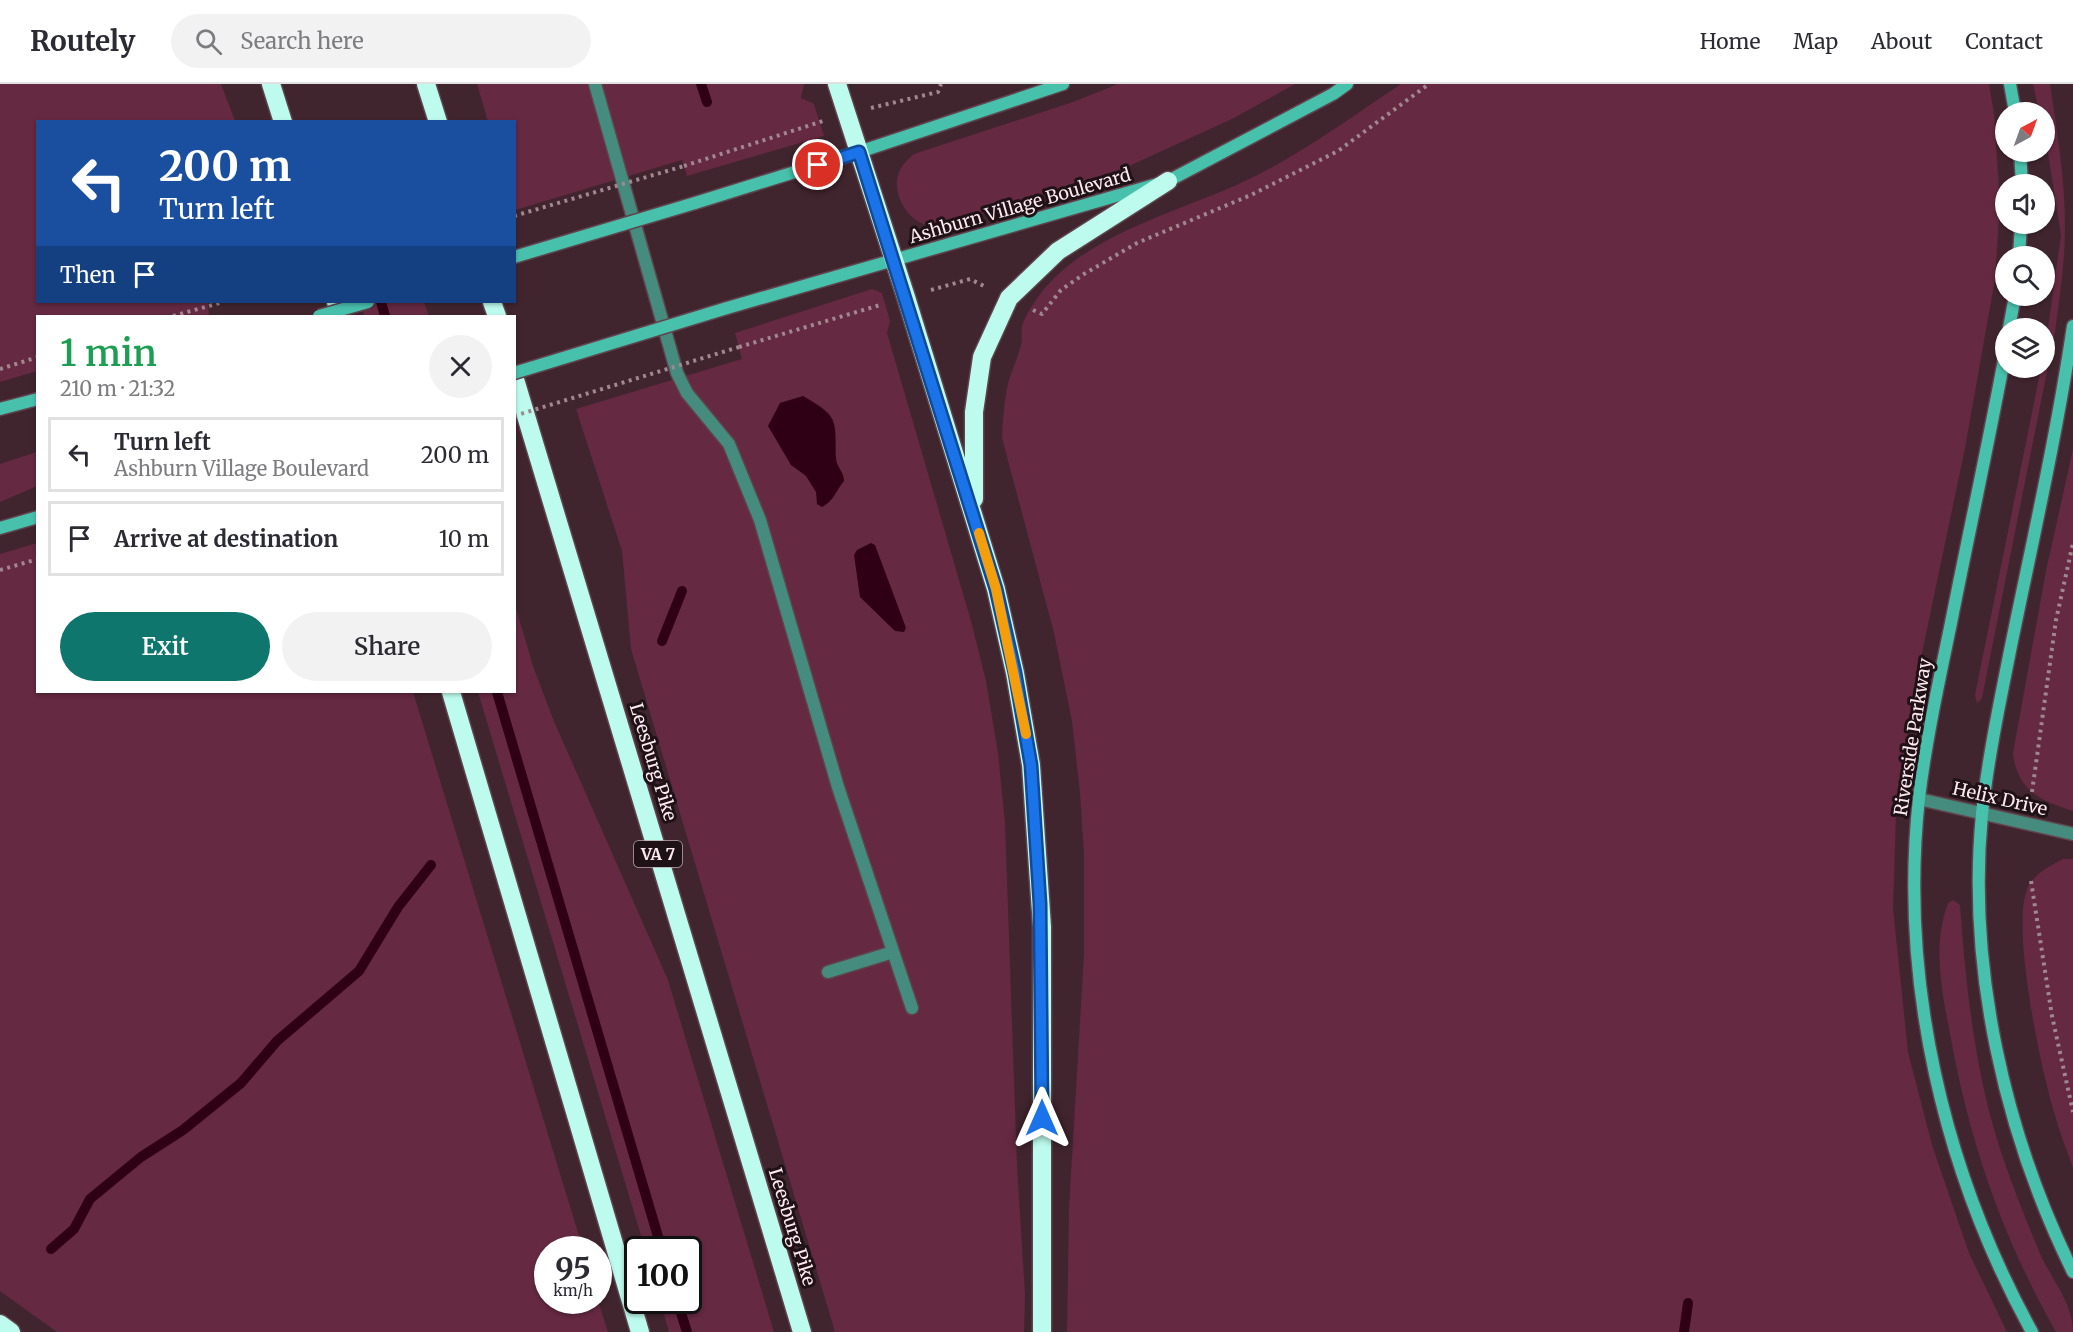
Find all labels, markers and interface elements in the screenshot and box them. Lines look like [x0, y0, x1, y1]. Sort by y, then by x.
search box [171, 14, 591, 68]
text: Routely [30, 23, 135, 59]
icon: search [192, 25, 225, 58]
text: Search here [240, 27, 364, 55]
text: Home [1700, 28, 1760, 55]
text: Map [1793, 28, 1838, 55]
text: About [1871, 28, 1932, 55]
text: Contact [1965, 28, 2043, 55]
north arrow [1995, 102, 2055, 162]
map controls [1995, 102, 2055, 378]
pin [792, 139, 843, 190]
text: 200 m [159, 140, 291, 192]
icon: left [60, 144, 138, 222]
icon: arrive [801, 148, 834, 181]
street label: Ashburn Village Boulevard [905, 163, 1134, 249]
button: sound [1995, 174, 2055, 234]
text: Turn left [159, 192, 274, 226]
button: search [1995, 246, 2055, 306]
icon: arrive [128, 258, 161, 291]
text: Then [60, 261, 116, 289]
button: layers [1995, 318, 2055, 378]
text: 1 min [60, 331, 157, 376]
button: close [429, 335, 492, 398]
text: 210 m · 21:32 [60, 376, 175, 401]
text: Turn left [114, 428, 211, 456]
icon: left [63, 438, 96, 471]
text: 200 m [421, 441, 489, 469]
text: Ashburn Village Boulevard [114, 456, 369, 481]
icon: arrive [63, 522, 96, 555]
text: Arrive at destination [114, 525, 338, 553]
text: 10 m [439, 525, 489, 553]
button: Exit [60, 612, 270, 681]
button: Share [282, 612, 492, 681]
street label: Riverside Parkway [1889, 656, 1936, 817]
street label: Leesburg Pike [625, 700, 682, 823]
street label: Helix Drive [1950, 776, 2050, 821]
road number: VA 7 [634, 841, 682, 867]
position arrow [1010, 1086, 1074, 1150]
street label: Leesburg Pike [764, 1165, 821, 1288]
speed limit sign: 100 [624, 1236, 702, 1314]
text: 95 [555, 1249, 591, 1287]
text: km/h [553, 1281, 593, 1300]

